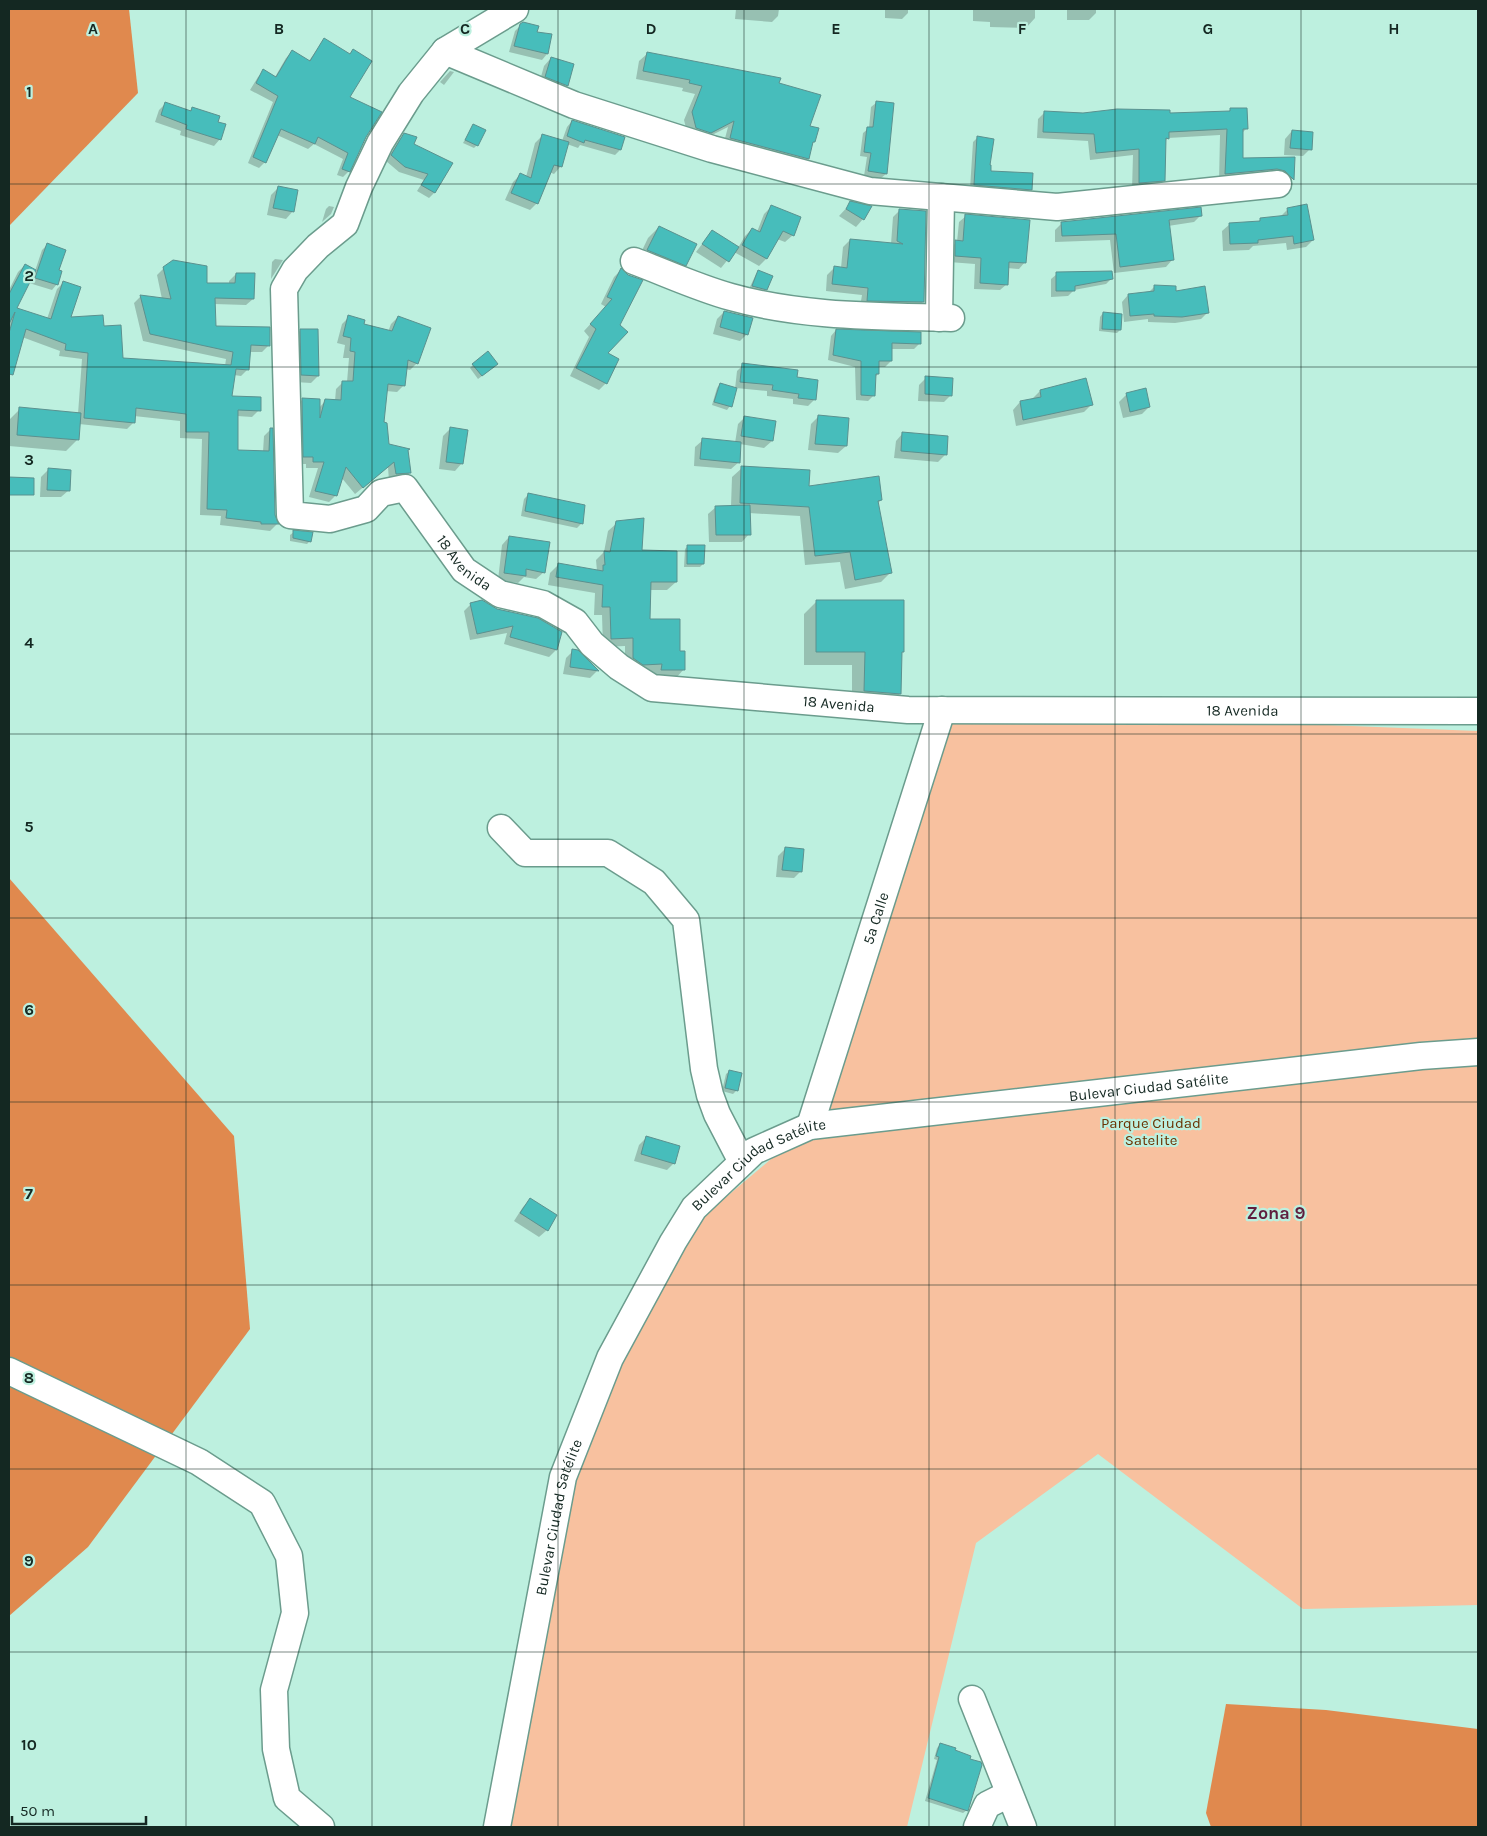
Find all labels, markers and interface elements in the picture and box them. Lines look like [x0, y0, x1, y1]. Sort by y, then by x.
text: A [88, 19, 98, 38]
text: B [274, 19, 284, 38]
text: C [460, 19, 470, 38]
text: D [646, 19, 657, 38]
text: E [831, 19, 841, 38]
text: F [1018, 19, 1027, 38]
text: G [1203, 19, 1213, 38]
text: H [1388, 19, 1400, 38]
text: 1 [26, 82, 32, 101]
text: 2 [24, 266, 34, 285]
text: 3 [24, 450, 34, 469]
street label: 18 Avenida [433, 532, 495, 595]
text: 4 [24, 633, 34, 652]
street label: 18 Avenida [802, 692, 875, 716]
street label: 18 Avenida [1207, 702, 1279, 720]
text: 5 [24, 817, 34, 836]
street label: 5a Calle [859, 890, 893, 947]
text: 6 [24, 1000, 34, 1019]
street label: Bulevar Ciudad Satélite [1068, 1069, 1229, 1105]
park label: Parque Ciudad Satelite [1101, 1114, 1201, 1149]
street label: Bulevar Ciudad Satélite [688, 1115, 827, 1215]
text: 7 [25, 1184, 33, 1203]
district label: Zona 9 [1247, 1202, 1305, 1224]
text: 8 [24, 1368, 34, 1387]
street label: Bulevar Ciudad Satélite [532, 1437, 586, 1597]
text: 9 [24, 1551, 34, 1570]
text: 10 [21, 1735, 37, 1754]
scale bar [12, 1794, 146, 1826]
text: 50 m [20, 1802, 55, 1820]

